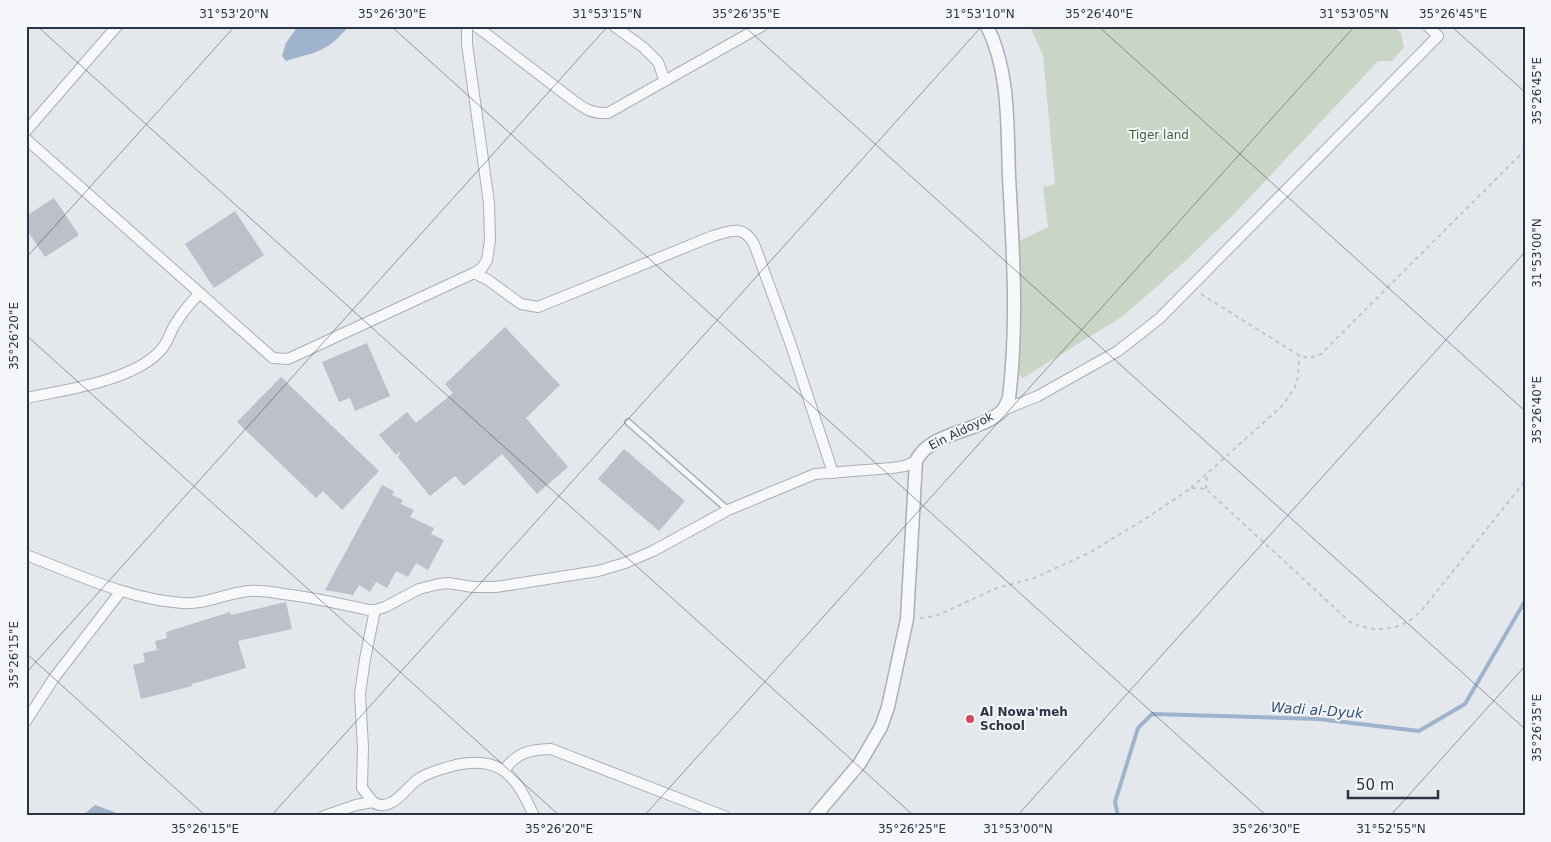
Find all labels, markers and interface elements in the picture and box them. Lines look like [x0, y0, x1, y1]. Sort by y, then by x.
text: 31°53'20"N [199, 7, 269, 21]
text: 35°26'30"E [358, 7, 426, 21]
text: 31°53'15"N [572, 7, 642, 21]
text: 35°26'35"E [712, 7, 780, 21]
text: 31°53'10"N [945, 7, 1015, 21]
text: 35°26'40"E [1065, 7, 1133, 21]
text: 31°53'05"N [1319, 7, 1389, 21]
text: 35°26'45"E [1419, 7, 1487, 21]
text: 35°26'45"E [1530, 57, 1544, 125]
park label: Tiger land [1128, 128, 1189, 142]
text: 31°53'00"N [1530, 218, 1544, 288]
text: 35°26'20"E [7, 302, 21, 370]
text: 35°26'40"E [1530, 376, 1544, 444]
street label: Ein Aldoyok [926, 409, 996, 453]
text: 35°26'15"E [7, 621, 21, 689]
text: 35°26'35"E [1530, 694, 1544, 762]
water label: Wadi al-Dyuk [1270, 699, 1365, 721]
place label: Al Nowa'meh School [980, 705, 1068, 733]
marker: Al Nowa'meh School [964, 713, 976, 725]
scale bar [1348, 767, 1438, 799]
text: 50 m [1356, 776, 1394, 794]
text: 35°26'15"E [171, 822, 239, 836]
text: 35°26'20"E [525, 822, 593, 836]
text: 35°26'25"E [878, 822, 946, 836]
text: 31°53'00"N [983, 822, 1053, 836]
text: 35°26'30"E [1232, 822, 1300, 836]
text: 31°52'55"N [1356, 822, 1426, 836]

